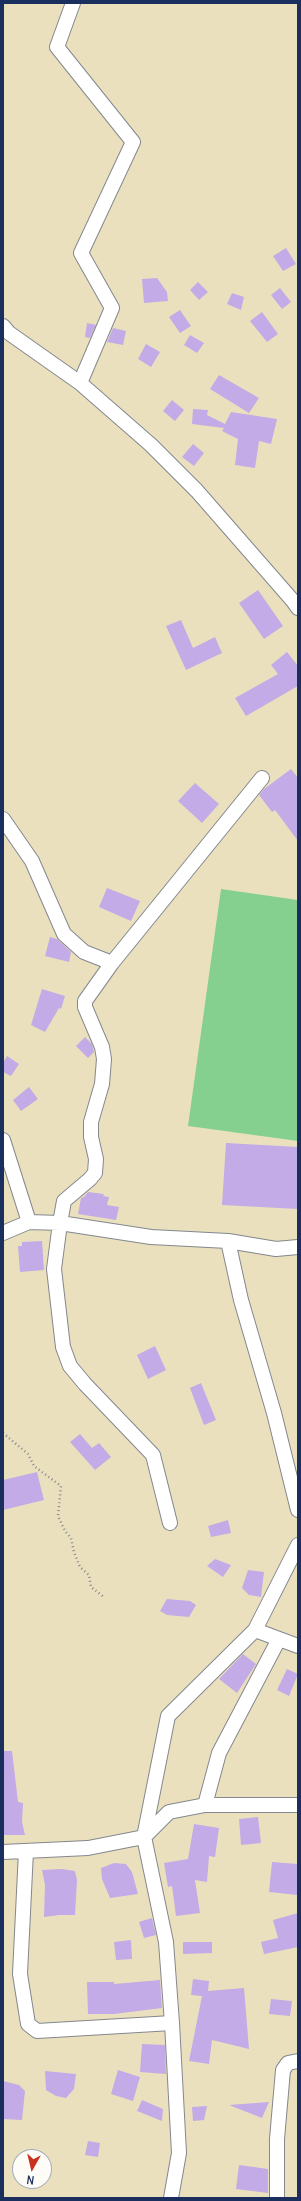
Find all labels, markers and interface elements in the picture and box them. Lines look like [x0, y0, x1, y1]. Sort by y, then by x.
north arrow [12, 2149, 52, 2189]
text: N [26, 2172, 35, 2187]

